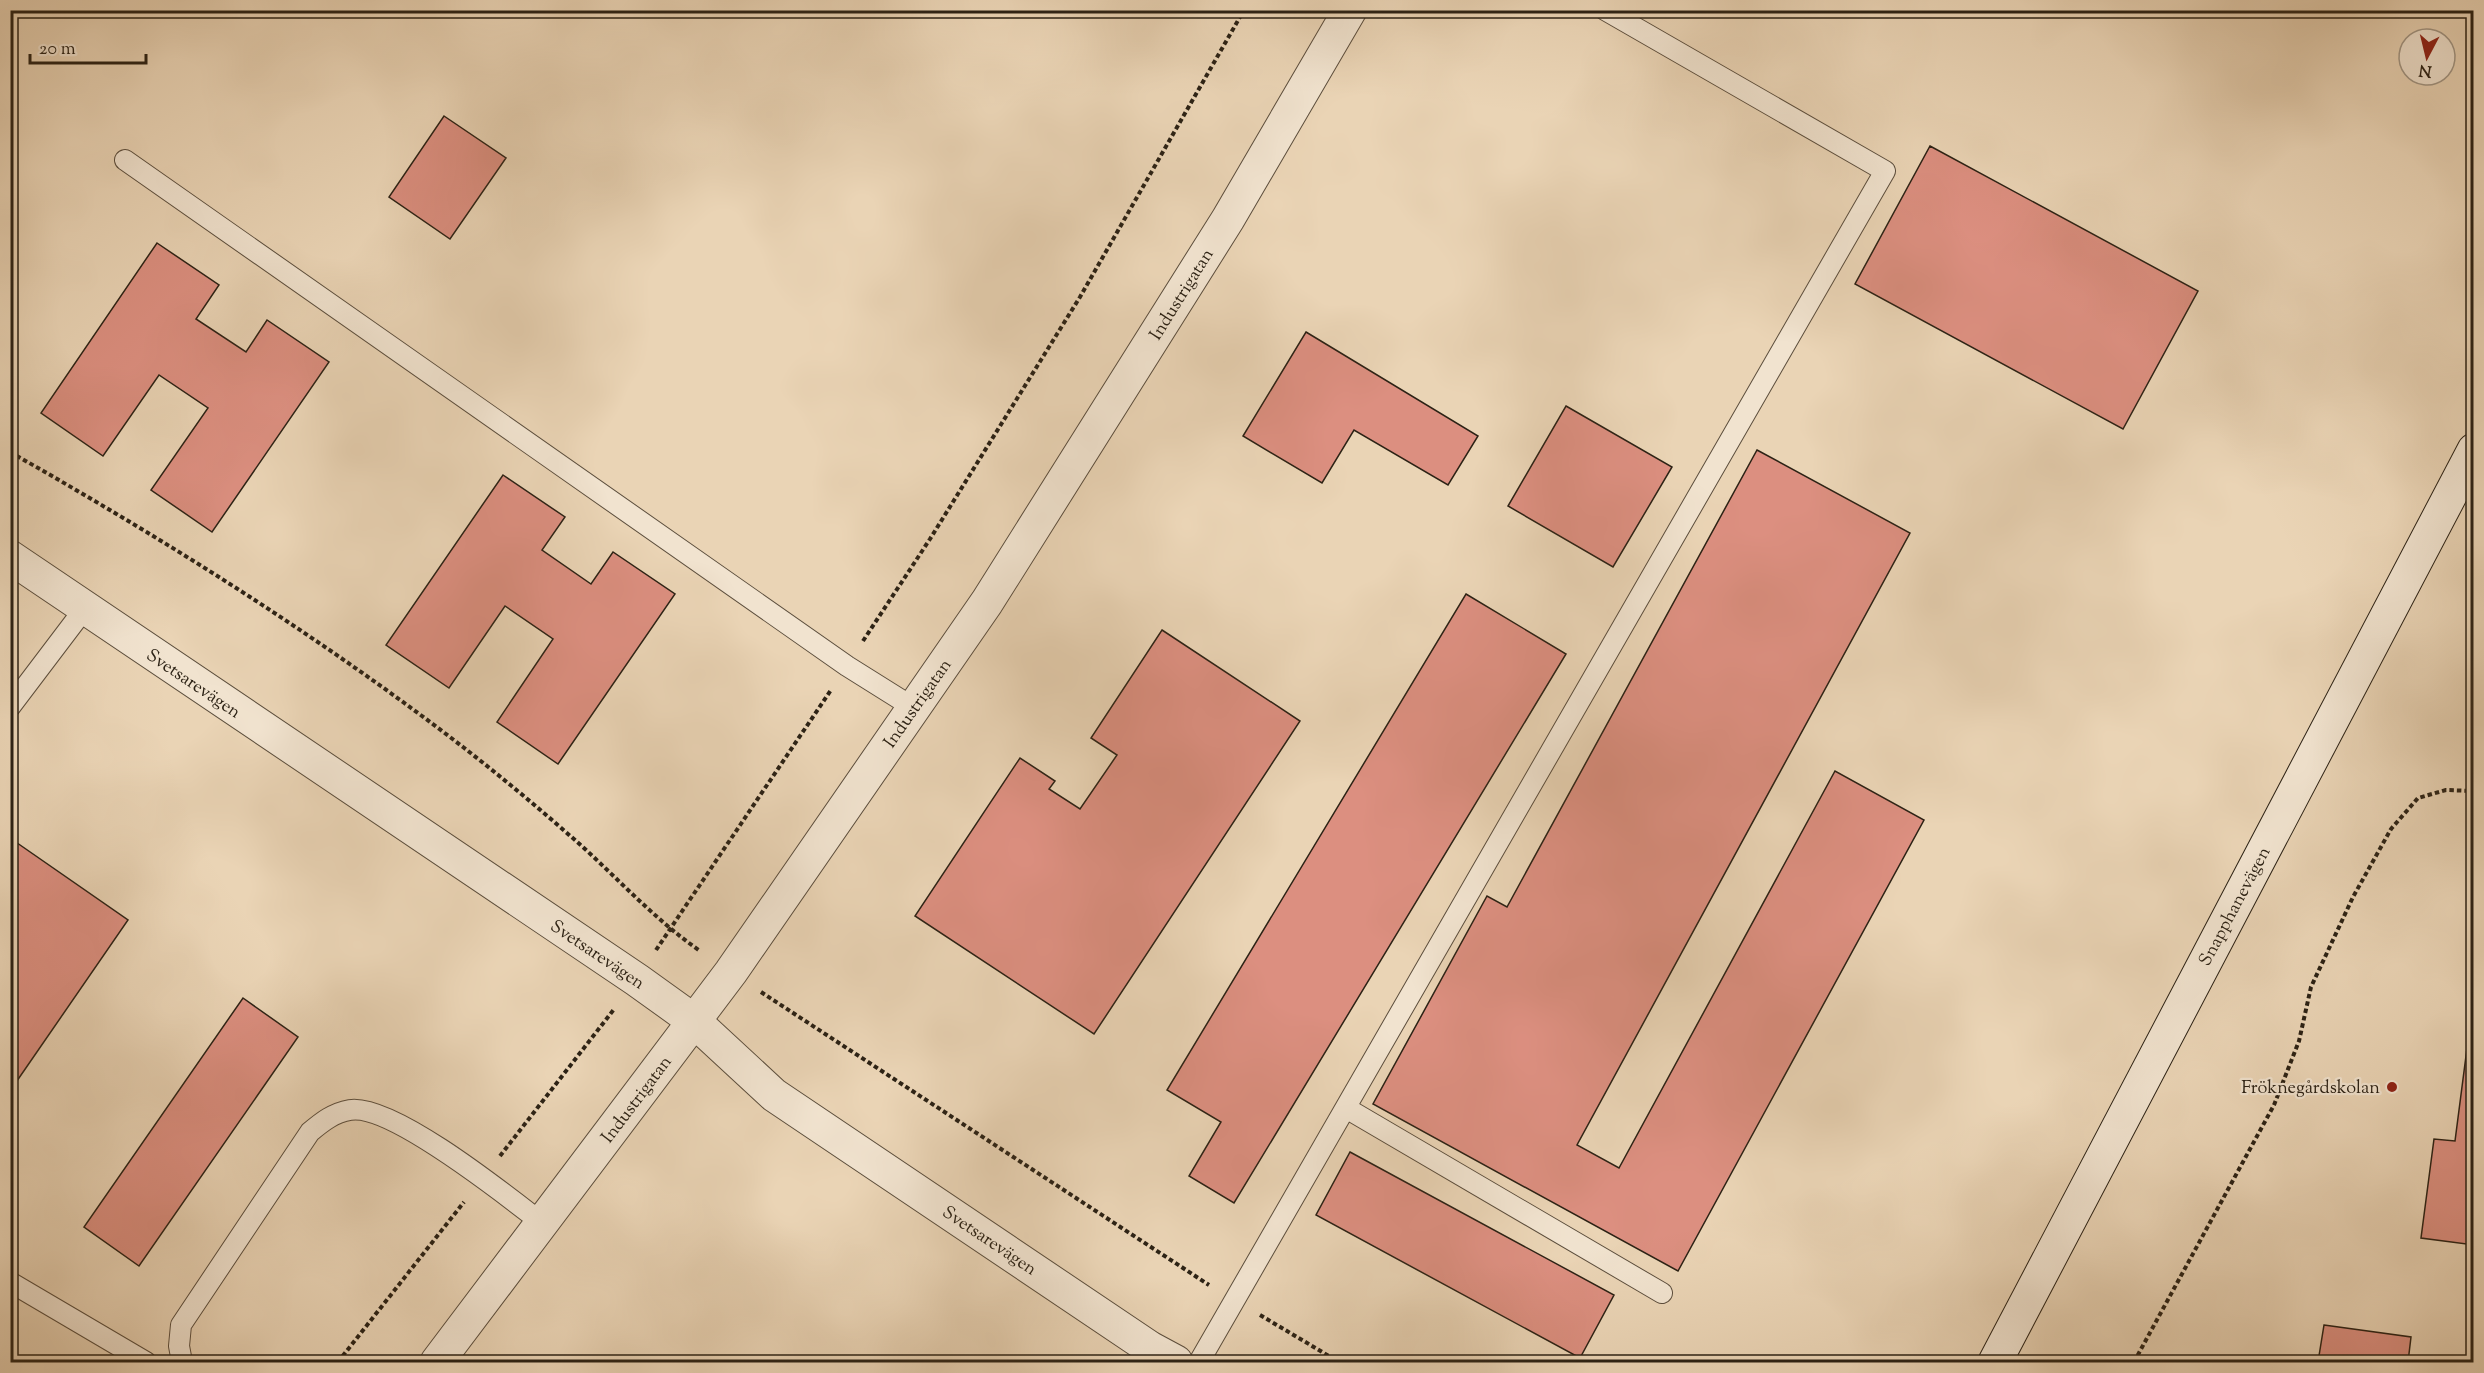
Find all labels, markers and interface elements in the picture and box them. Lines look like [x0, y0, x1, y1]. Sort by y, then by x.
scale bar [30, 27, 146, 65]
north arrow [2397, 27, 2457, 87]
text: 20 m [39, 37, 76, 63]
text: N [2418, 57, 2433, 82]
street label: Industrigatan [1144, 244, 1221, 346]
street label: Svetsarevägen [140, 643, 246, 726]
street label: Industrigatan [878, 654, 959, 754]
street label: Snapphanevägen [2193, 842, 2278, 971]
street label: Svetsarevägen [544, 914, 650, 997]
street label: Industrigatan [596, 1051, 679, 1149]
place label: Fröknegårdskolan [2241, 1076, 2380, 1102]
marker: Fröknegårdskolan [2385, 1080, 2399, 1094]
street label: Svetsarevägen [936, 1200, 1042, 1283]

